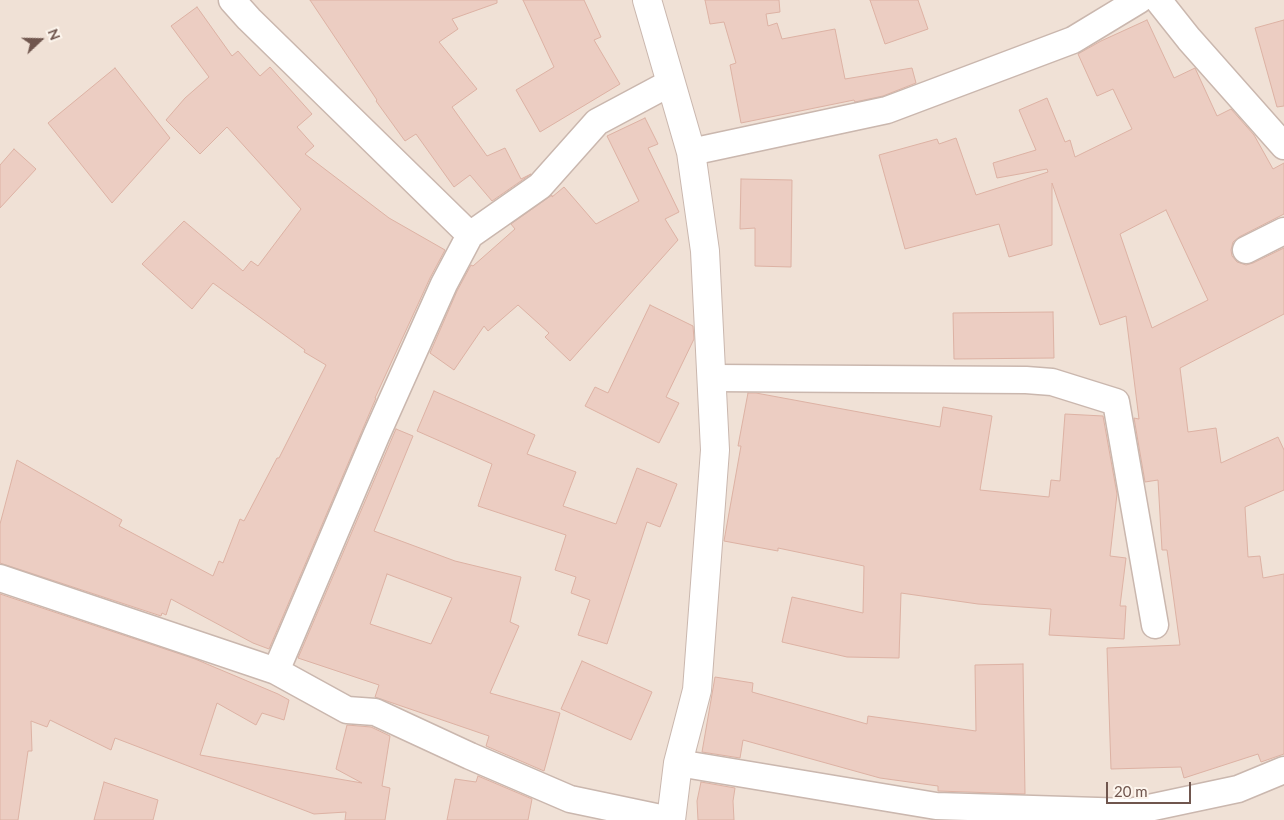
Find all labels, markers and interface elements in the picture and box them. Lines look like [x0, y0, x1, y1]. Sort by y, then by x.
north arrow [15, 15, 65, 65]
text: N [45, 26, 64, 43]
scale bar [1109, 772, 1194, 804]
text: 20 m [1114, 782, 1148, 800]

